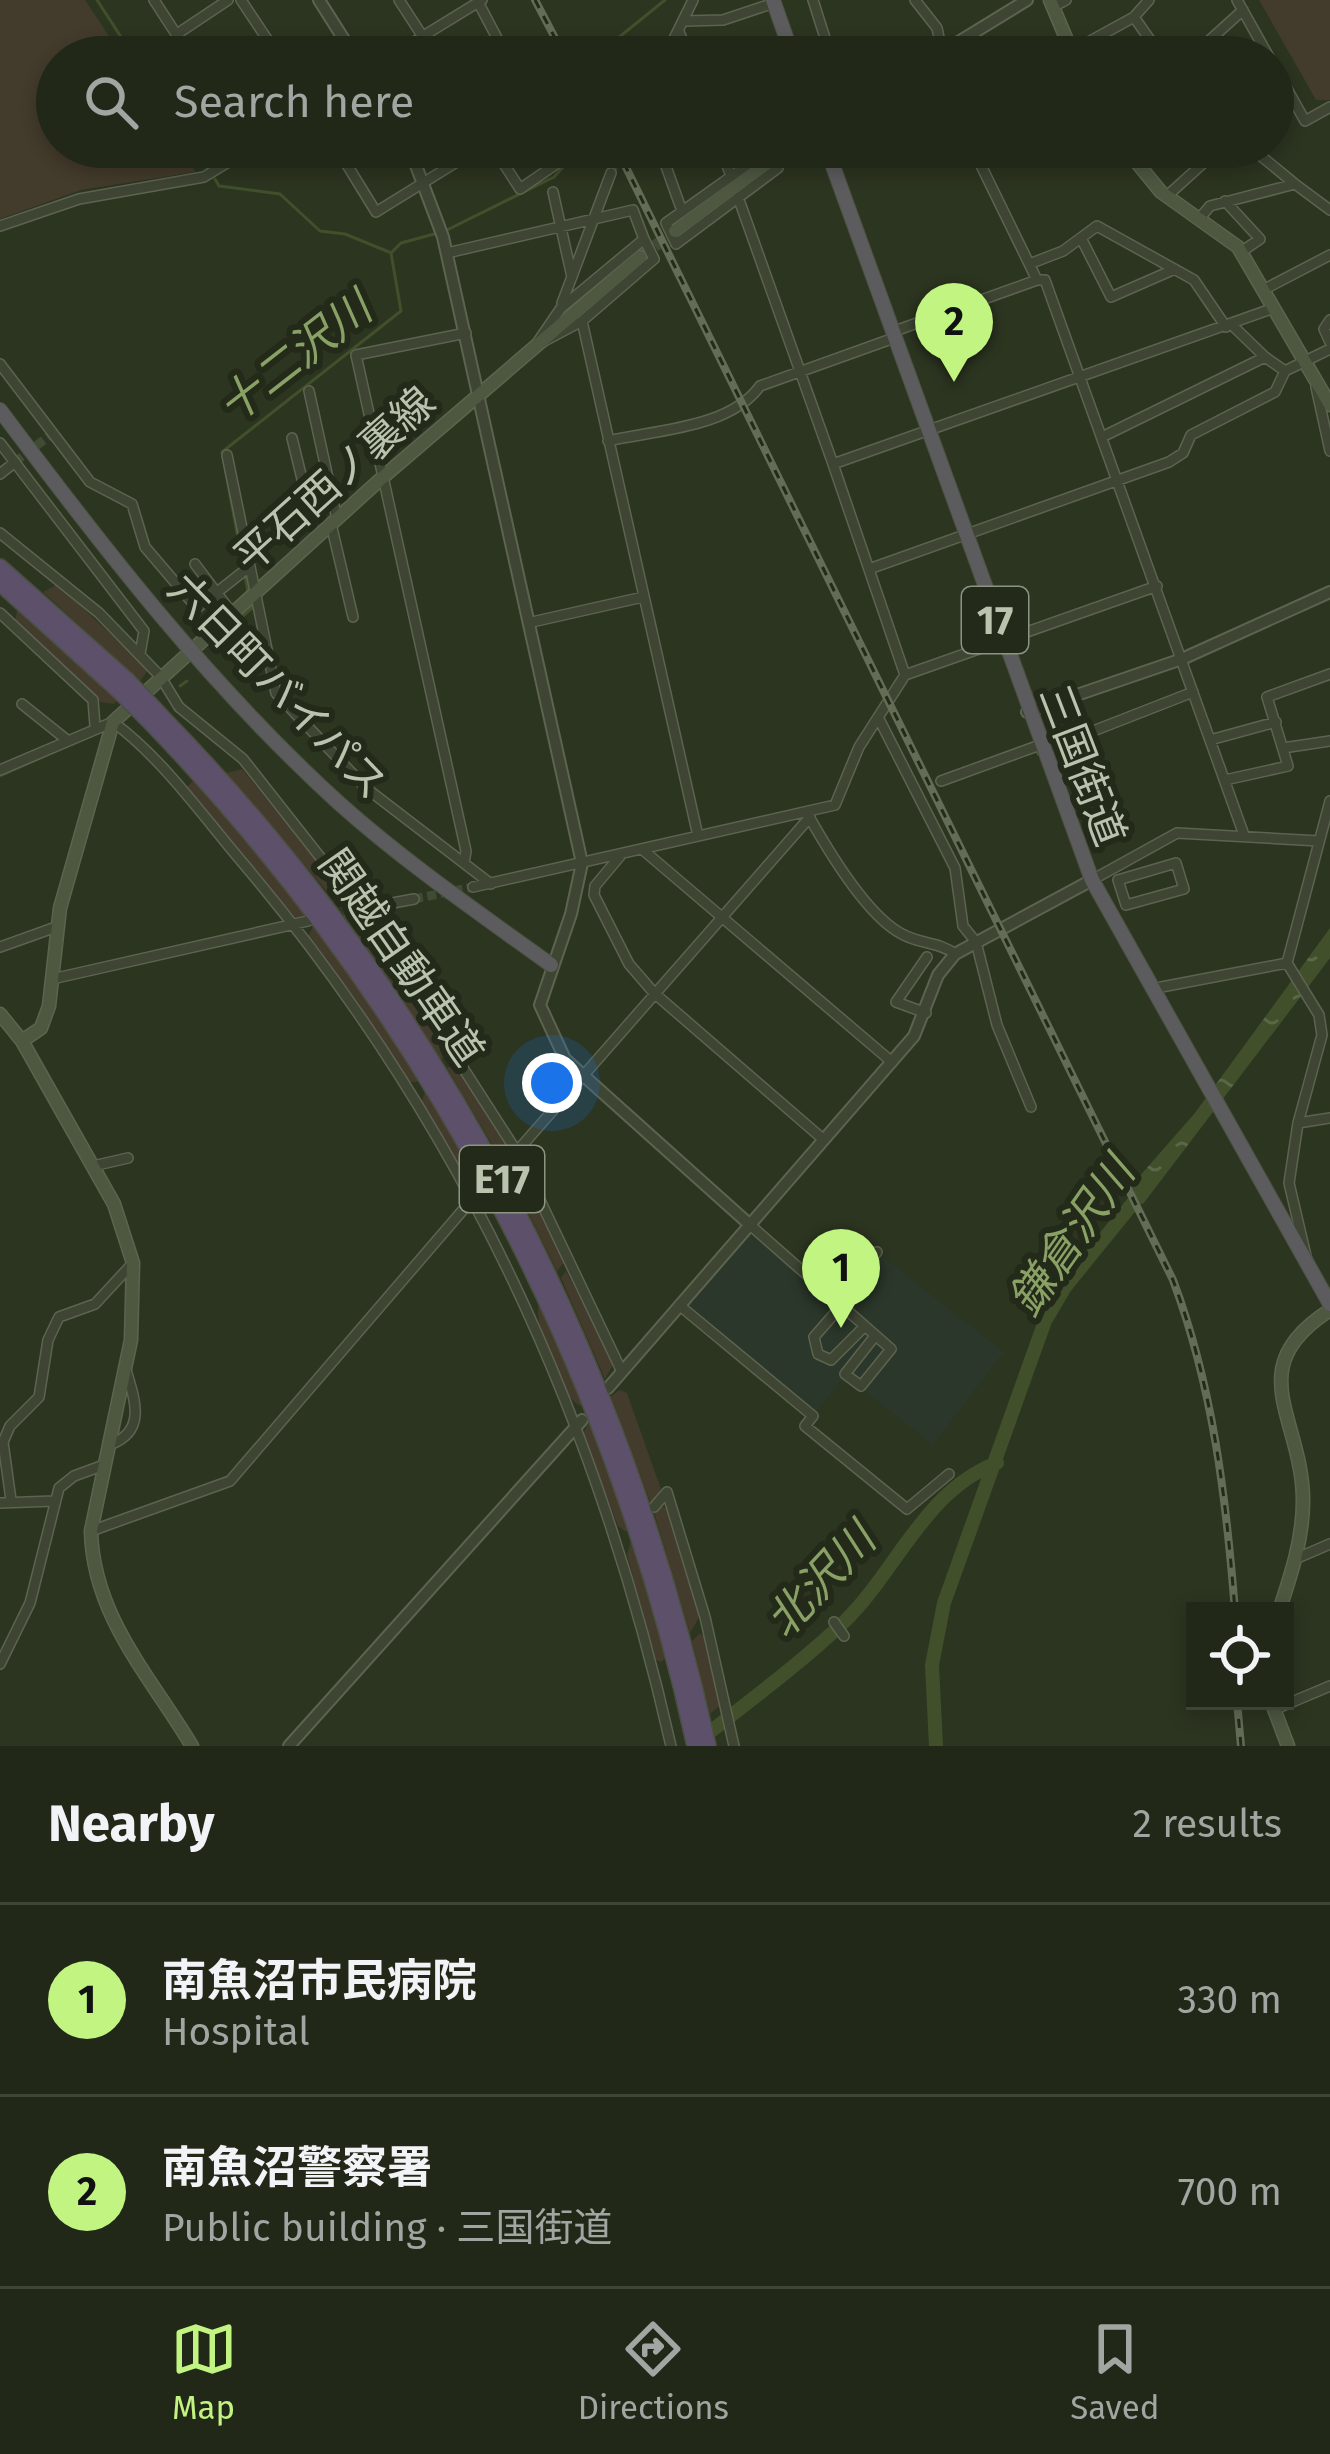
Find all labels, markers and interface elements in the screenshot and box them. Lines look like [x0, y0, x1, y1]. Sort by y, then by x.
search box [36, 36, 1294, 168]
icon: search [78, 69, 144, 135]
text: Search here [174, 75, 414, 129]
water label: 十二沢川 [207, 279, 385, 434]
pin: 2 [915, 283, 993, 382]
street label: 平石西ノ裏線 [224, 377, 445, 583]
street label: 六日町バイパス [157, 564, 397, 810]
road number: 17 [962, 587, 1028, 653]
street label: 三国街道 [1029, 678, 1136, 853]
street label: 関越自動車道 [308, 840, 494, 1075]
your location [522, 1053, 582, 1113]
water label: 鎌倉沢川 [998, 1144, 1148, 1326]
road number: E17 [460, 1146, 544, 1212]
pin: 1 [802, 1229, 880, 1328]
water label: 北沢川 [755, 1510, 889, 1648]
map controls [1186, 1602, 1294, 1710]
button: locate [1186, 1602, 1294, 1710]
text: Nearby [48, 1793, 214, 1855]
text: 2 results [1133, 1801, 1282, 1847]
text: 南魚沼市民病院 [162, 1954, 477, 2008]
text: 1 [78, 1977, 96, 2023]
text: 330 m [1178, 1977, 1282, 2023]
text: Hospital [162, 2009, 310, 2055]
text: 南魚沼警察署 [162, 2141, 432, 2195]
text: 2 [77, 2169, 97, 2215]
text: 700 m [1178, 2169, 1282, 2215]
text: Public building · 三国街道 [162, 2205, 612, 2251]
tab: Map [171, 2316, 237, 2428]
tab: Directions [578, 2316, 729, 2428]
tab: Saved [1070, 2316, 1159, 2428]

